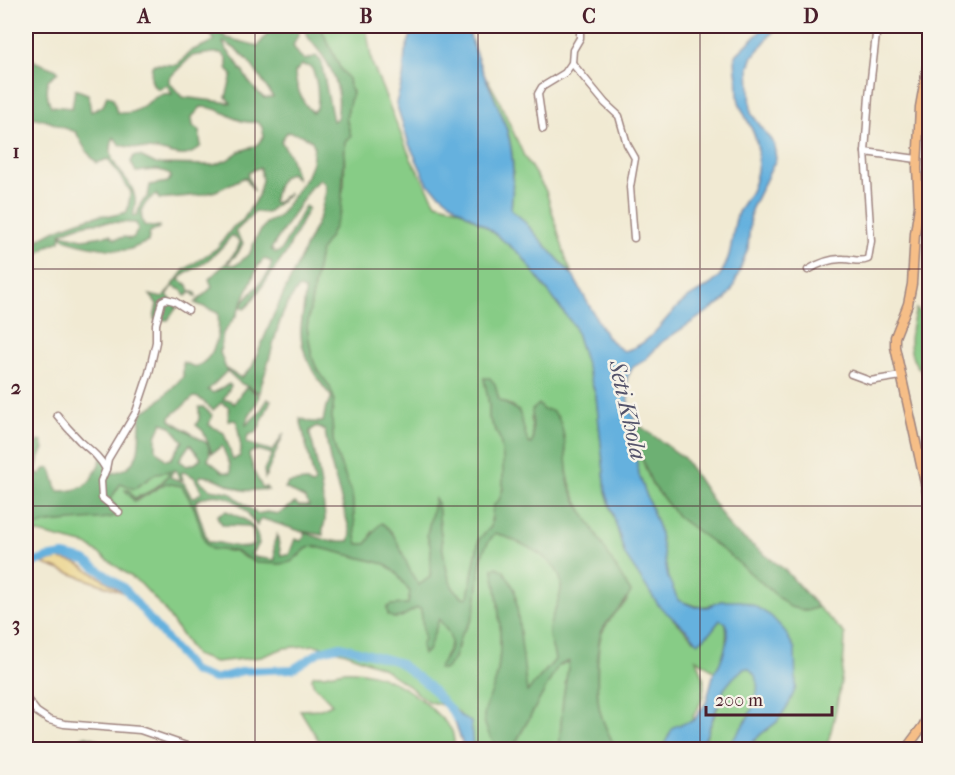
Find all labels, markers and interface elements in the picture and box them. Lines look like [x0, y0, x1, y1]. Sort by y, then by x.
text: A [136, 5, 152, 28]
text: B [359, 5, 373, 28]
text: C [582, 5, 596, 28]
text: D [803, 5, 819, 28]
text: 1 [12, 140, 20, 163]
water label: Seti Khola [603, 357, 653, 463]
text: 2 [11, 376, 21, 399]
text: 3 [12, 613, 20, 636]
scale bar [706, 679, 832, 717]
text: 200 m [715, 690, 763, 711]

